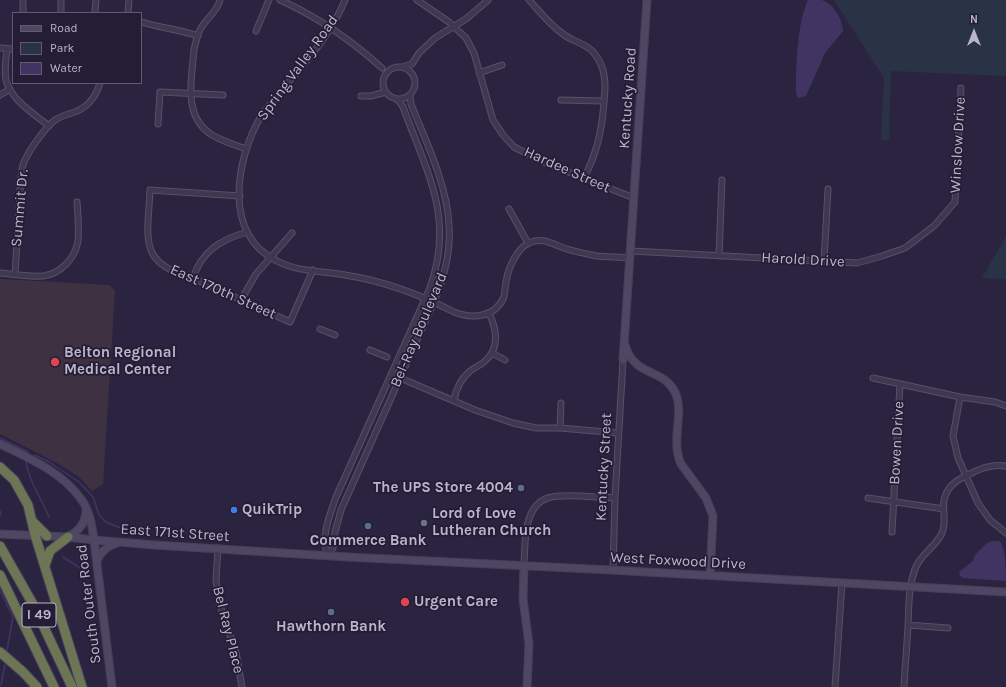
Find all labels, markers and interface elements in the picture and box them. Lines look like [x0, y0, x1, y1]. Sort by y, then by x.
legend [12, 12, 142, 84]
street label: Spring Valley Road [254, 12, 342, 124]
north arrow [954, 12, 994, 52]
text: N [970, 13, 978, 26]
text: Road [50, 21, 78, 35]
text: Park [50, 41, 74, 55]
street label: Kentucky Road [615, 47, 641, 149]
text: Water [50, 61, 82, 75]
street label: Winslow Drive [946, 96, 970, 194]
street label: Hardee Street [521, 143, 613, 197]
street label: Summit Dr. [8, 168, 32, 248]
street label: Harold Drive [761, 249, 845, 271]
street label: East 170th Street [167, 261, 279, 323]
street label: Bel-Ray Boulevard [387, 270, 451, 390]
place label: Belton Regional Medical Center [64, 344, 176, 379]
marker: Belton Regional Medical Center [49, 356, 61, 368]
street label: Bowen Drive [886, 401, 908, 485]
street label: Kentucky Street [592, 412, 616, 522]
place label: The UPS Store 4004 [373, 479, 513, 497]
marker: The UPS Store 4004 [516, 483, 526, 493]
place label: QuikTrip [242, 501, 302, 519]
marker: QuikTrip [229, 505, 239, 515]
place label: Lord of Love Lutheran Church [432, 505, 551, 540]
marker: Lord of Love Lutheran Church [419, 518, 429, 528]
street label: East 171st Street [120, 520, 230, 546]
marker: Commerce Bank [363, 521, 373, 531]
place label: Commerce Bank [310, 532, 426, 550]
street label: South Outer Road [73, 543, 105, 665]
street label: West Foxwood Drive [610, 548, 746, 574]
street label: Bel Ray Place [209, 585, 247, 675]
place label: Urgent Care [414, 593, 498, 611]
marker: Urgent Care [399, 596, 411, 608]
road number: I 49 [22, 603, 56, 627]
marker: Hawthorn Bank [326, 607, 336, 617]
place label: Hawthorn Bank [276, 618, 386, 636]

